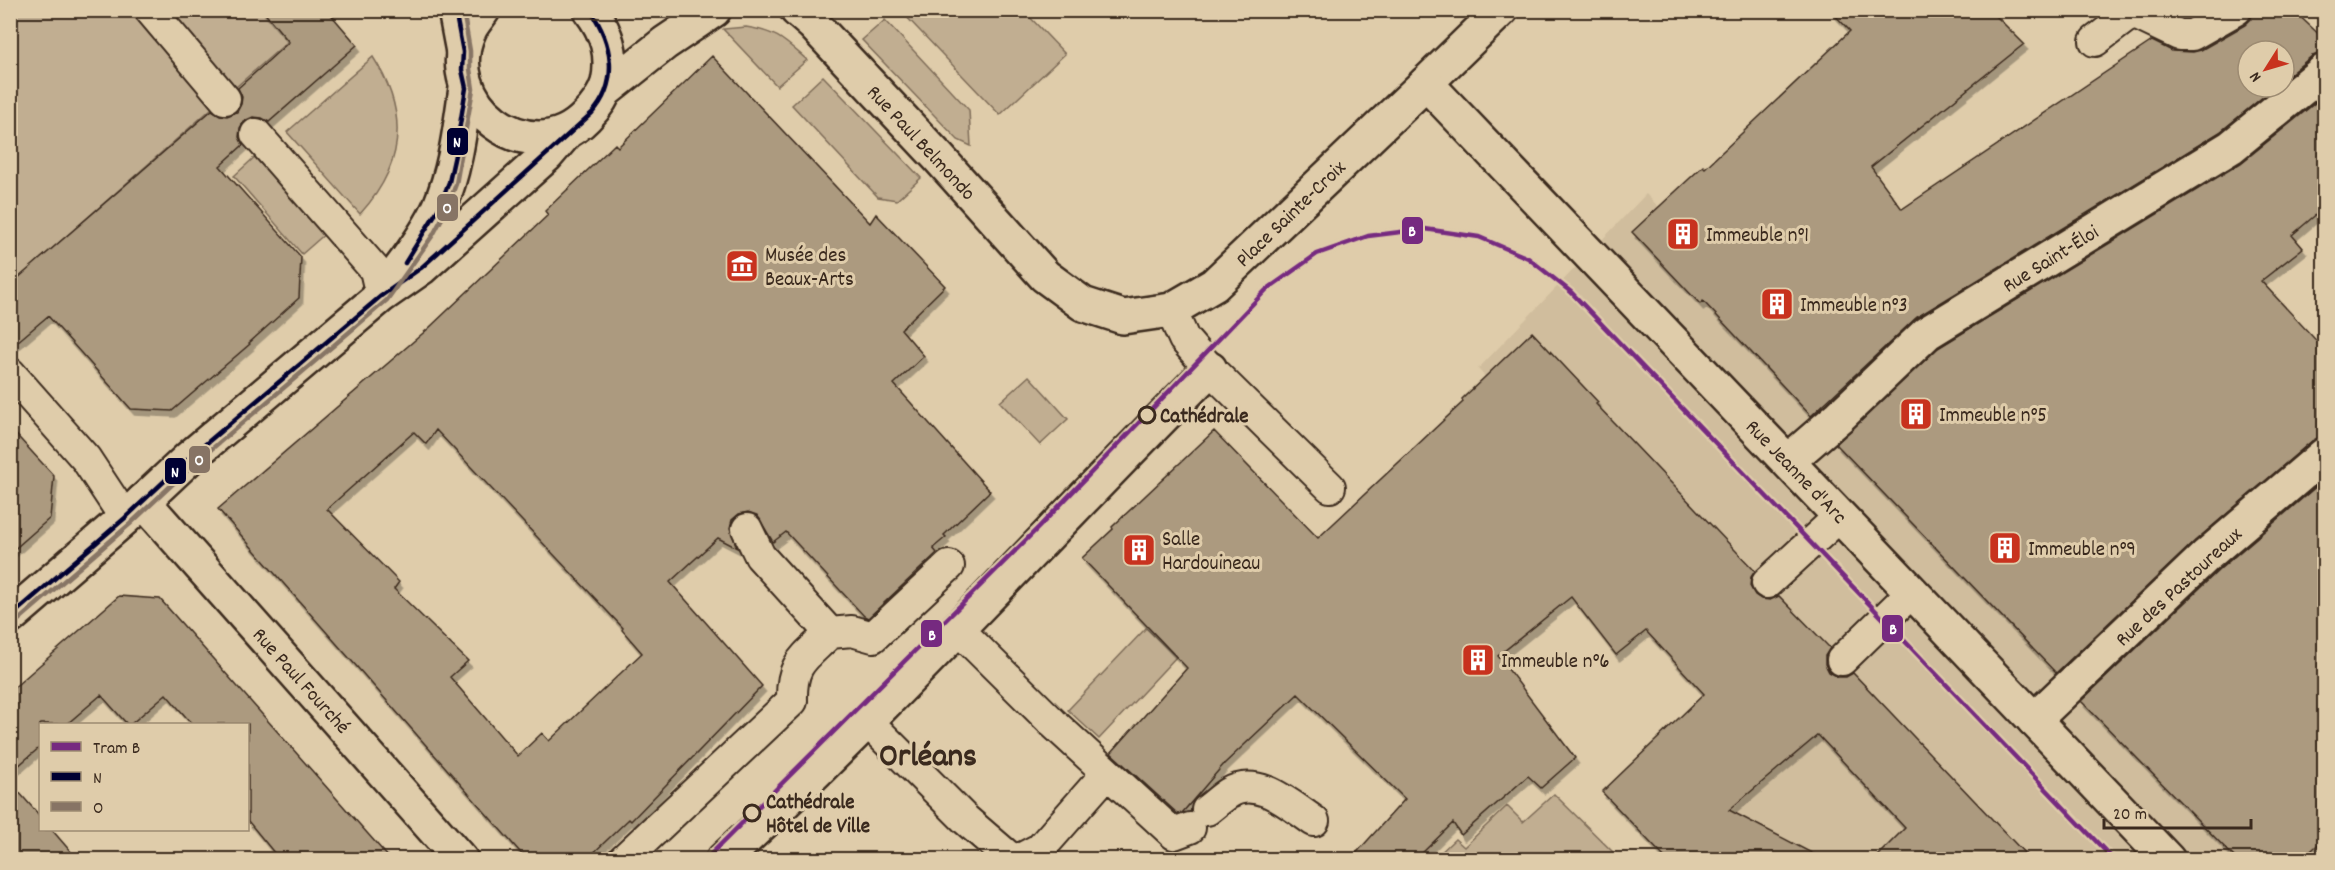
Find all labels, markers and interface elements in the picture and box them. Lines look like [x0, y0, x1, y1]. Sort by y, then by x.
north arrow [2236, 39, 2296, 99]
text: N [2244, 66, 2268, 87]
street label: Rue Paul Belmondo [858, 80, 981, 209]
line badge: N [446, 127, 469, 156]
text: N [453, 132, 461, 155]
street label: Place Sainte-Croix [1230, 155, 1354, 276]
line badge: O [436, 193, 459, 222]
text: O [442, 198, 452, 221]
line badge: B [1401, 216, 1424, 245]
building icon: Immeuble n°1 [1665, 216, 1701, 252]
street label: Rue Saint-Éloi [1998, 219, 2106, 302]
text: B [1408, 221, 1416, 244]
place label: Immeuble n°1 [1706, 222, 1809, 252]
place label: Musée des Beaux-Arts [765, 242, 854, 296]
museum icon: Musée des Beaux-Arts [724, 248, 760, 284]
building icon: Immeuble n°3 [1759, 286, 1795, 322]
place label: Immeuble n°3 [1800, 292, 1908, 322]
building icon: Immeuble n°5 [1898, 396, 1934, 432]
place label: Immeuble n°5 [1939, 402, 2047, 432]
place label: Cathédrale [1160, 403, 1248, 433]
marker: Cathédrale [1138, 406, 1156, 424]
street label: Rue Jeanne d'Arc [1737, 414, 1853, 532]
line badge: O [188, 445, 211, 474]
text: O [194, 450, 204, 473]
line badge: N [164, 457, 187, 485]
text: N [171, 462, 179, 485]
street label: Rue des Pastoureaux [2110, 521, 2250, 655]
place label: Salle Hardouineau [1162, 526, 1260, 580]
building icon: Immeuble n°9 [1987, 530, 2023, 566]
building icon: Salle Hardouineau [1121, 532, 1157, 568]
place label: Immeuble n°9 [2028, 536, 2136, 566]
line badge: B [1881, 614, 1904, 643]
line badge: B [920, 619, 943, 648]
text: B [1889, 619, 1897, 642]
street label: Rue Paul Fourché [244, 622, 356, 742]
text: B [928, 625, 936, 648]
building icon: Immeuble n°6 [1460, 642, 1496, 678]
place label: Immeuble n°6 [1501, 648, 1610, 678]
legend [39, 723, 249, 831]
district label: Orléans [879, 735, 977, 782]
text: Tram B [93, 737, 140, 762]
text: N [93, 767, 102, 792]
place label: Cathédrale Hôtel de Ville [766, 789, 870, 843]
scale bar [2104, 792, 2251, 830]
text: O [93, 797, 103, 822]
text: 20 m [2113, 803, 2147, 828]
marker: Cathédrale Hôtel de Ville [743, 804, 761, 822]

